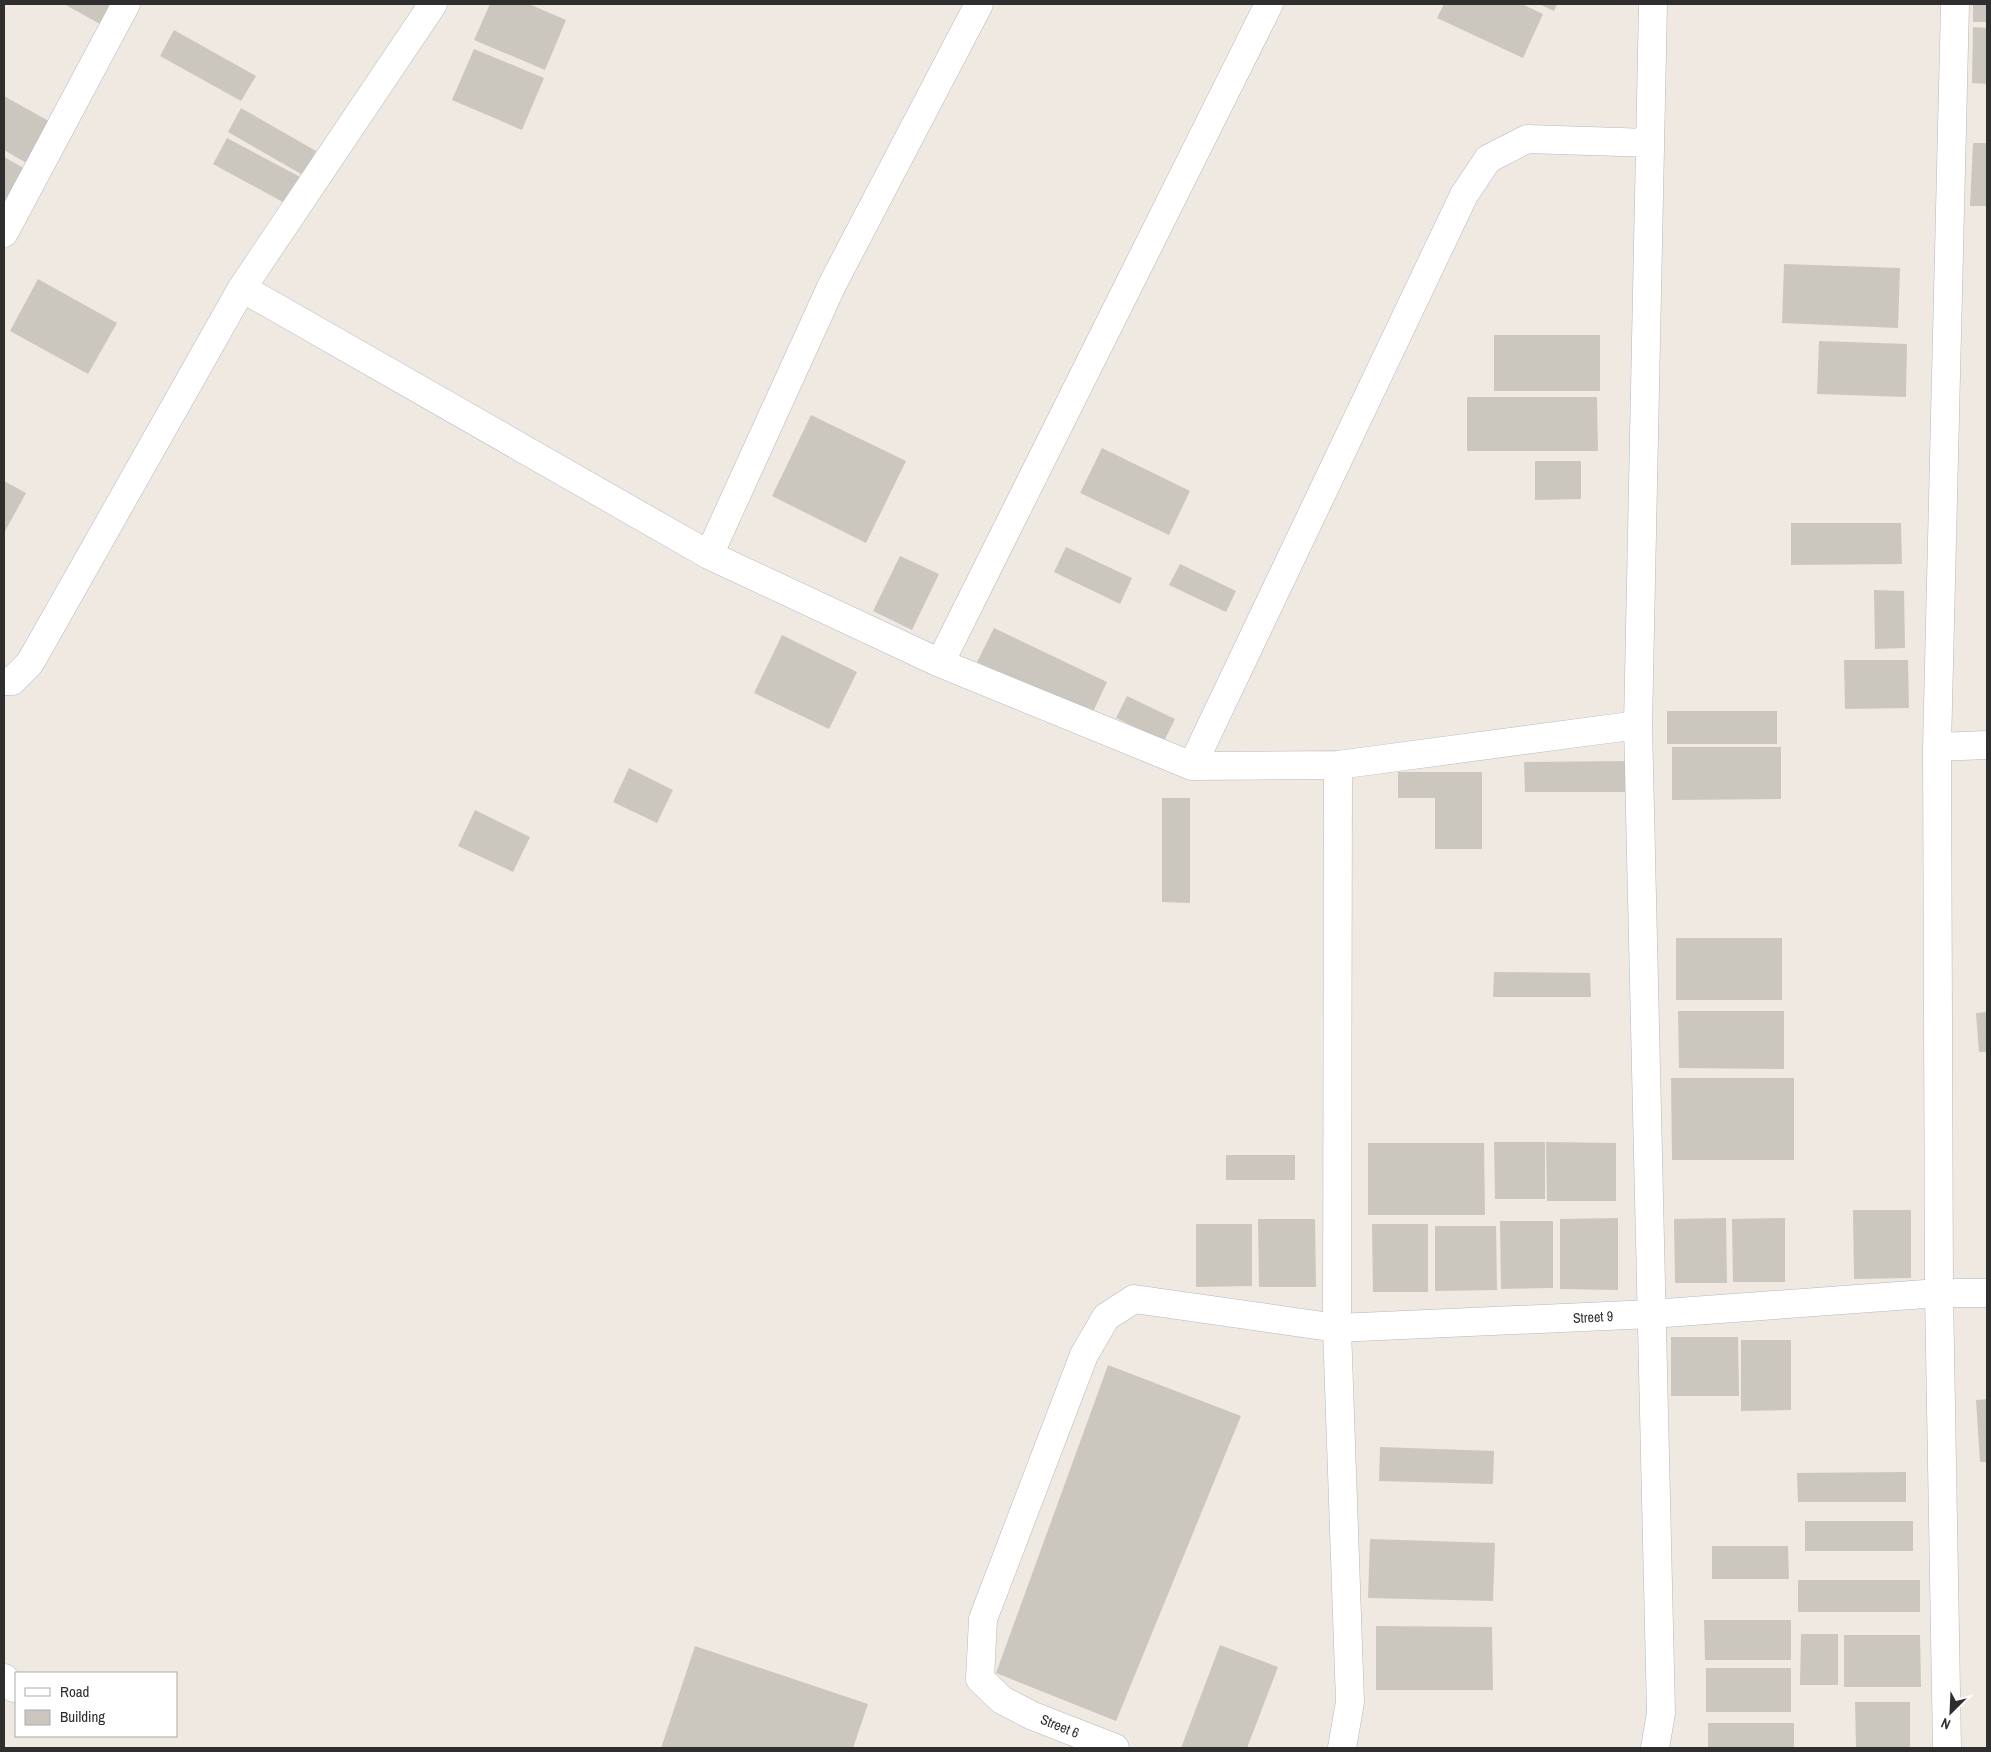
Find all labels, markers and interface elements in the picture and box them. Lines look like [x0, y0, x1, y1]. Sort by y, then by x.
street label: Street 9 [1572, 1307, 1614, 1327]
legend [15, 1672, 178, 1737]
text: Road [60, 1681, 89, 1702]
north arrow [1926, 1687, 1976, 1737]
text: Building [60, 1706, 105, 1727]
street label: Street 6 [1038, 1710, 1082, 1742]
text: N [1938, 1714, 1953, 1734]

